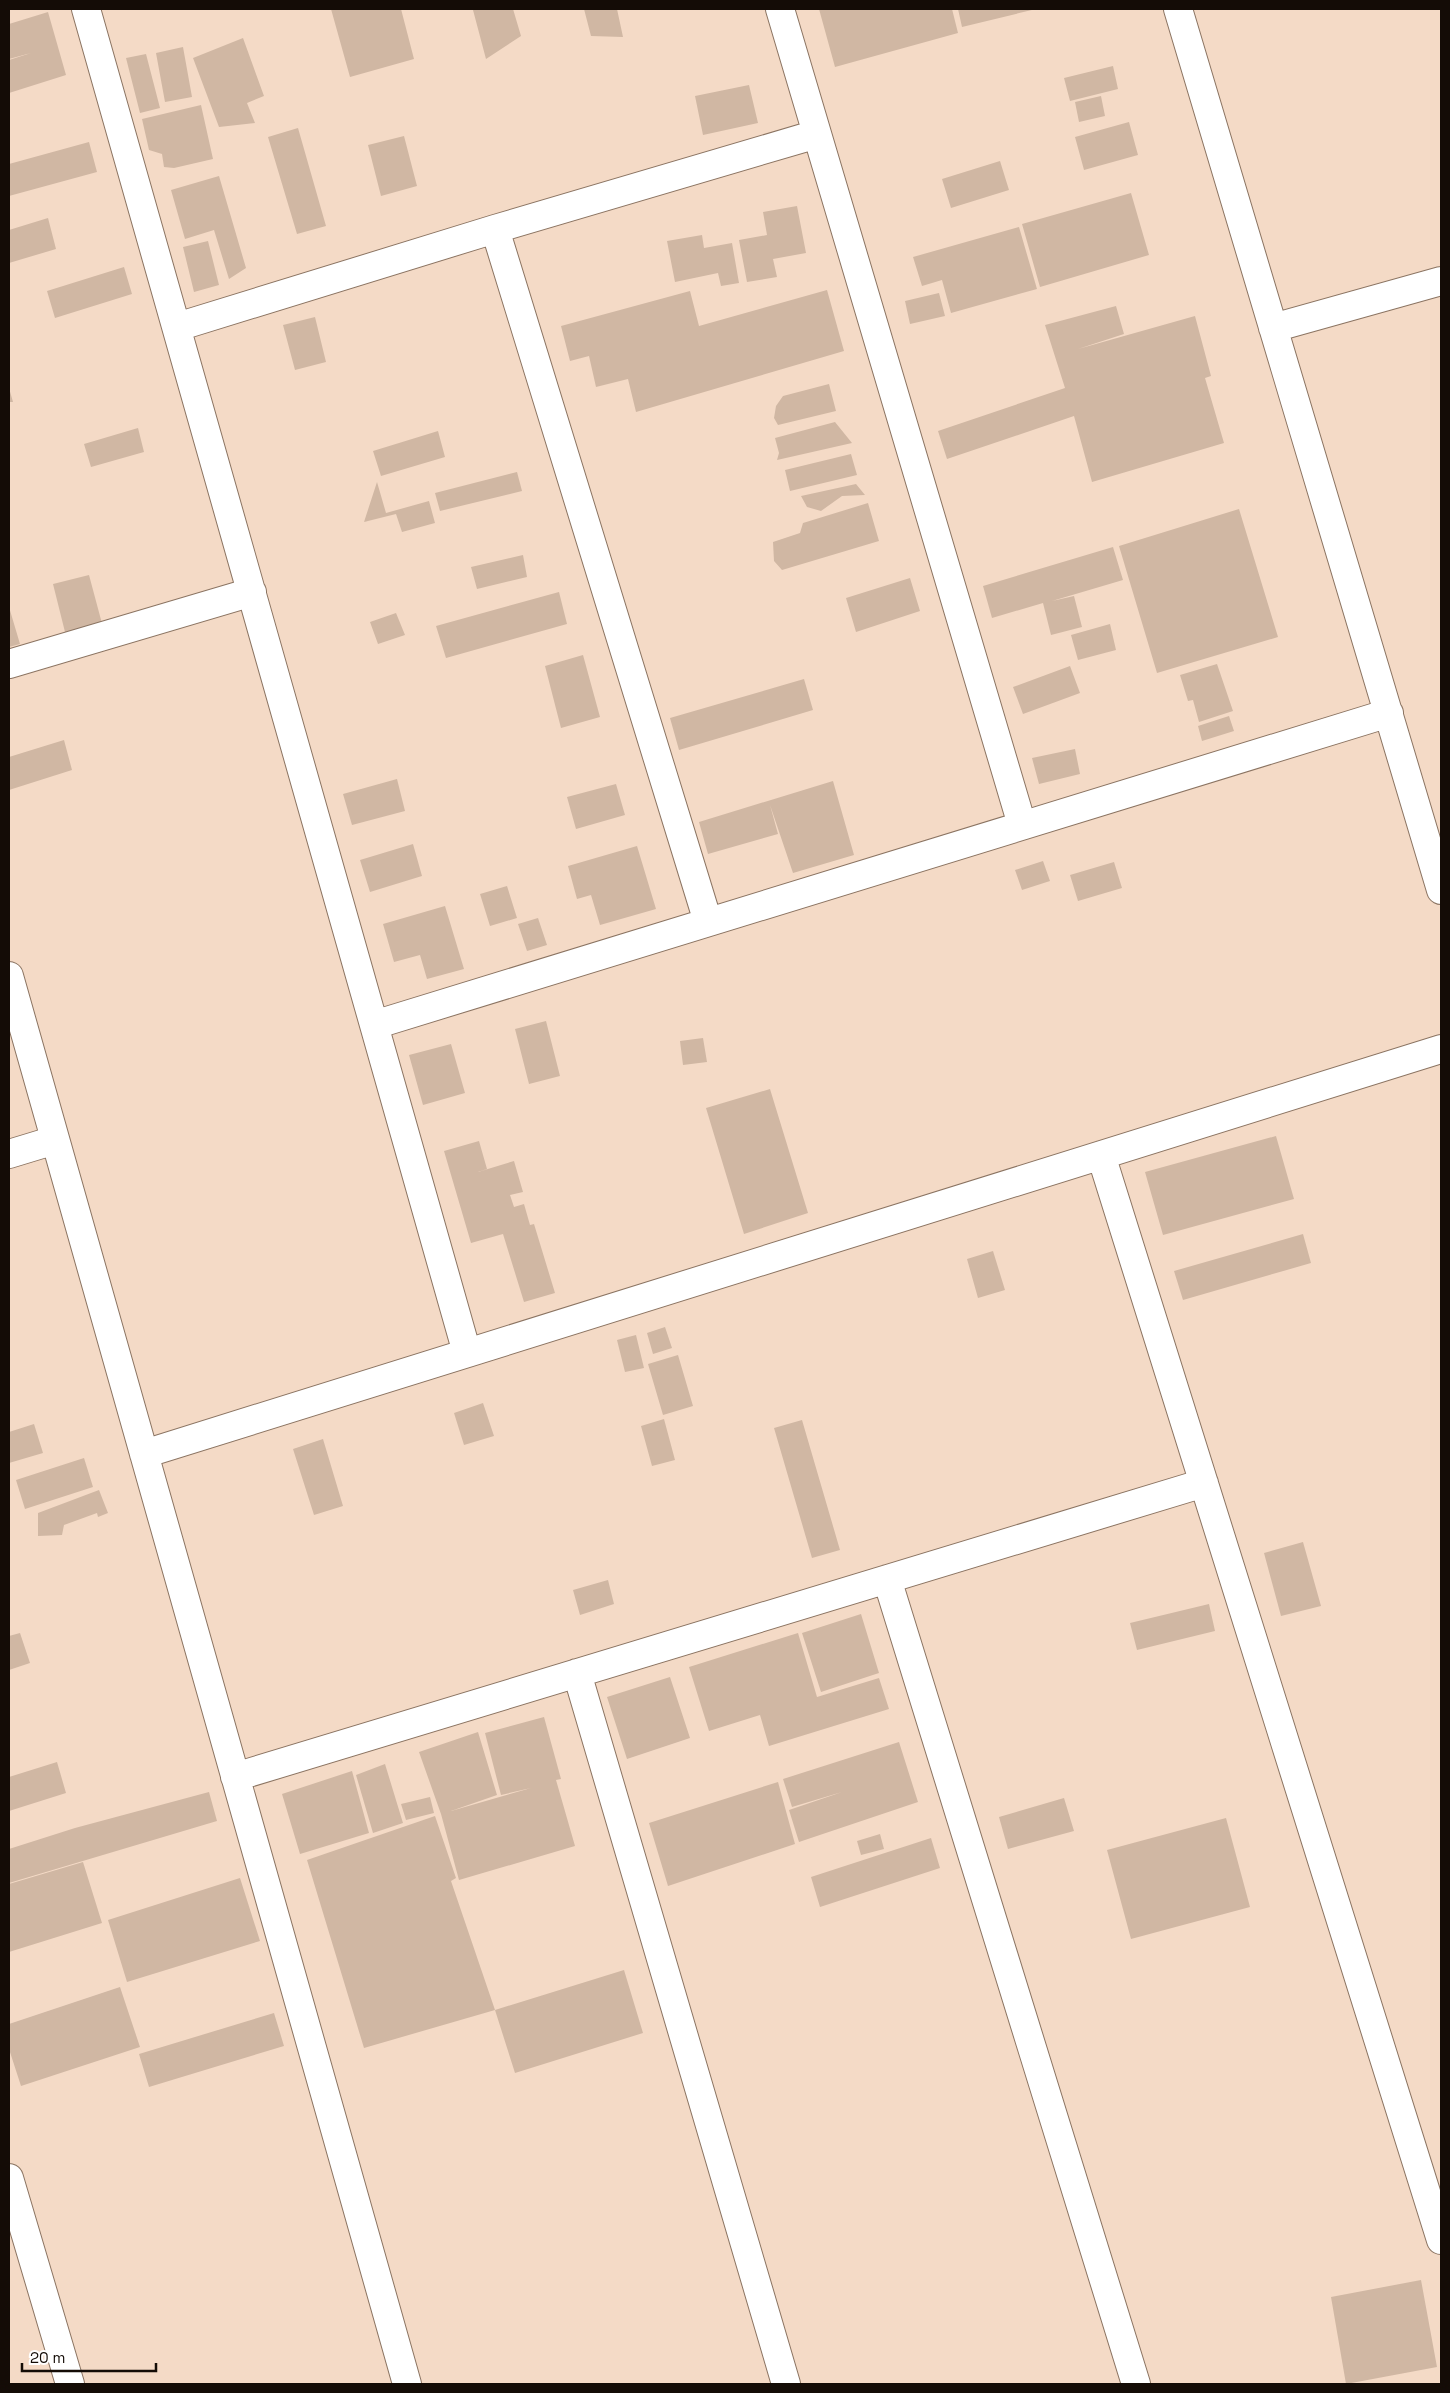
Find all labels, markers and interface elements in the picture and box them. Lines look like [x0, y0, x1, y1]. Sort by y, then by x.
scale bar [22, 2340, 156, 2372]
text: 20 m [30, 2348, 65, 2367]

